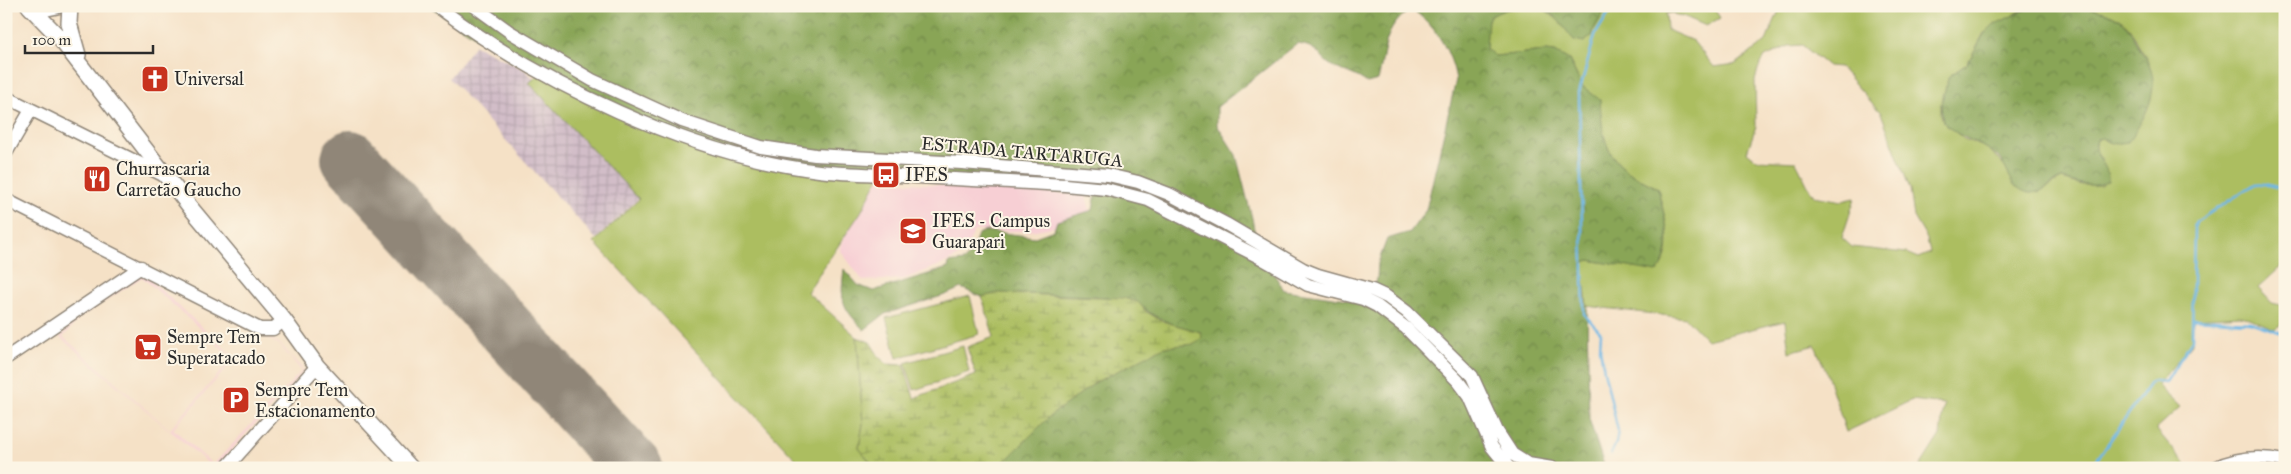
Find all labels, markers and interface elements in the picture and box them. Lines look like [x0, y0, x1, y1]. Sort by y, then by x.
scale bar [25, 22, 152, 54]
text: 100 m [32, 31, 72, 49]
church icon: Universal [140, 64, 170, 94]
place label: Universal [174, 68, 244, 90]
street label: ESTRADA TARTARUGA [920, 132, 1124, 172]
place label: Churrascaria Carretão Gaucho [116, 158, 241, 201]
bus stop icon: IFES [871, 160, 901, 190]
restaurant icon: Churrascaria Carretão Gaucho [82, 164, 112, 194]
place label: IFES [905, 164, 948, 186]
place label: IFES - Campus Guarapari [932, 210, 1050, 253]
school or university icon: IFES - Campus Guarapari [898, 216, 928, 246]
place label: Sempre Tem Superatacado [167, 326, 265, 369]
supermarket icon: Sempre Tem Superatacado [133, 332, 163, 362]
place label: Sempre Tem Estacionamento [255, 379, 375, 422]
parking icon: Sempre Tem Estacionamento [221, 385, 251, 415]

